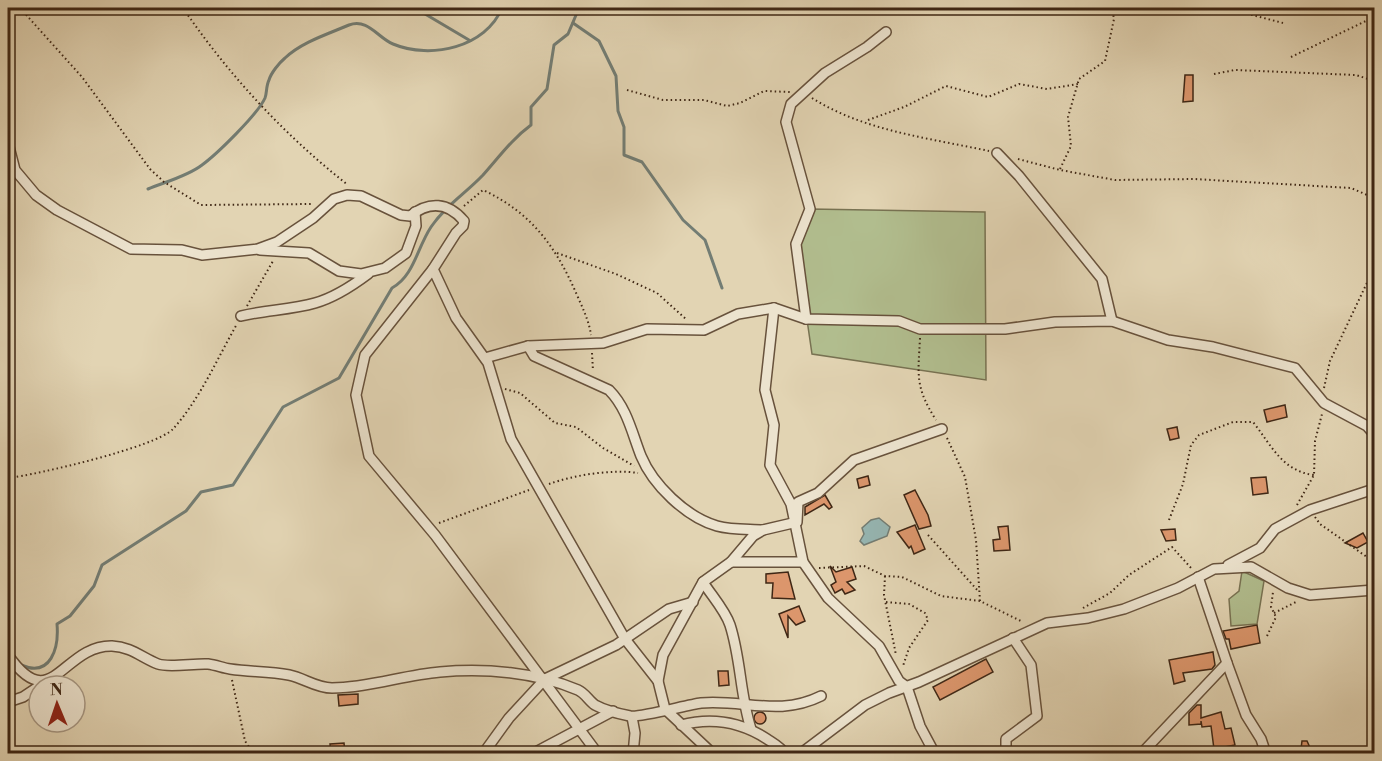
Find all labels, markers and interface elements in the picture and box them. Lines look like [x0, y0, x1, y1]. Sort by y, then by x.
north arrow [27, 674, 87, 734]
text: N [50, 680, 64, 700]

